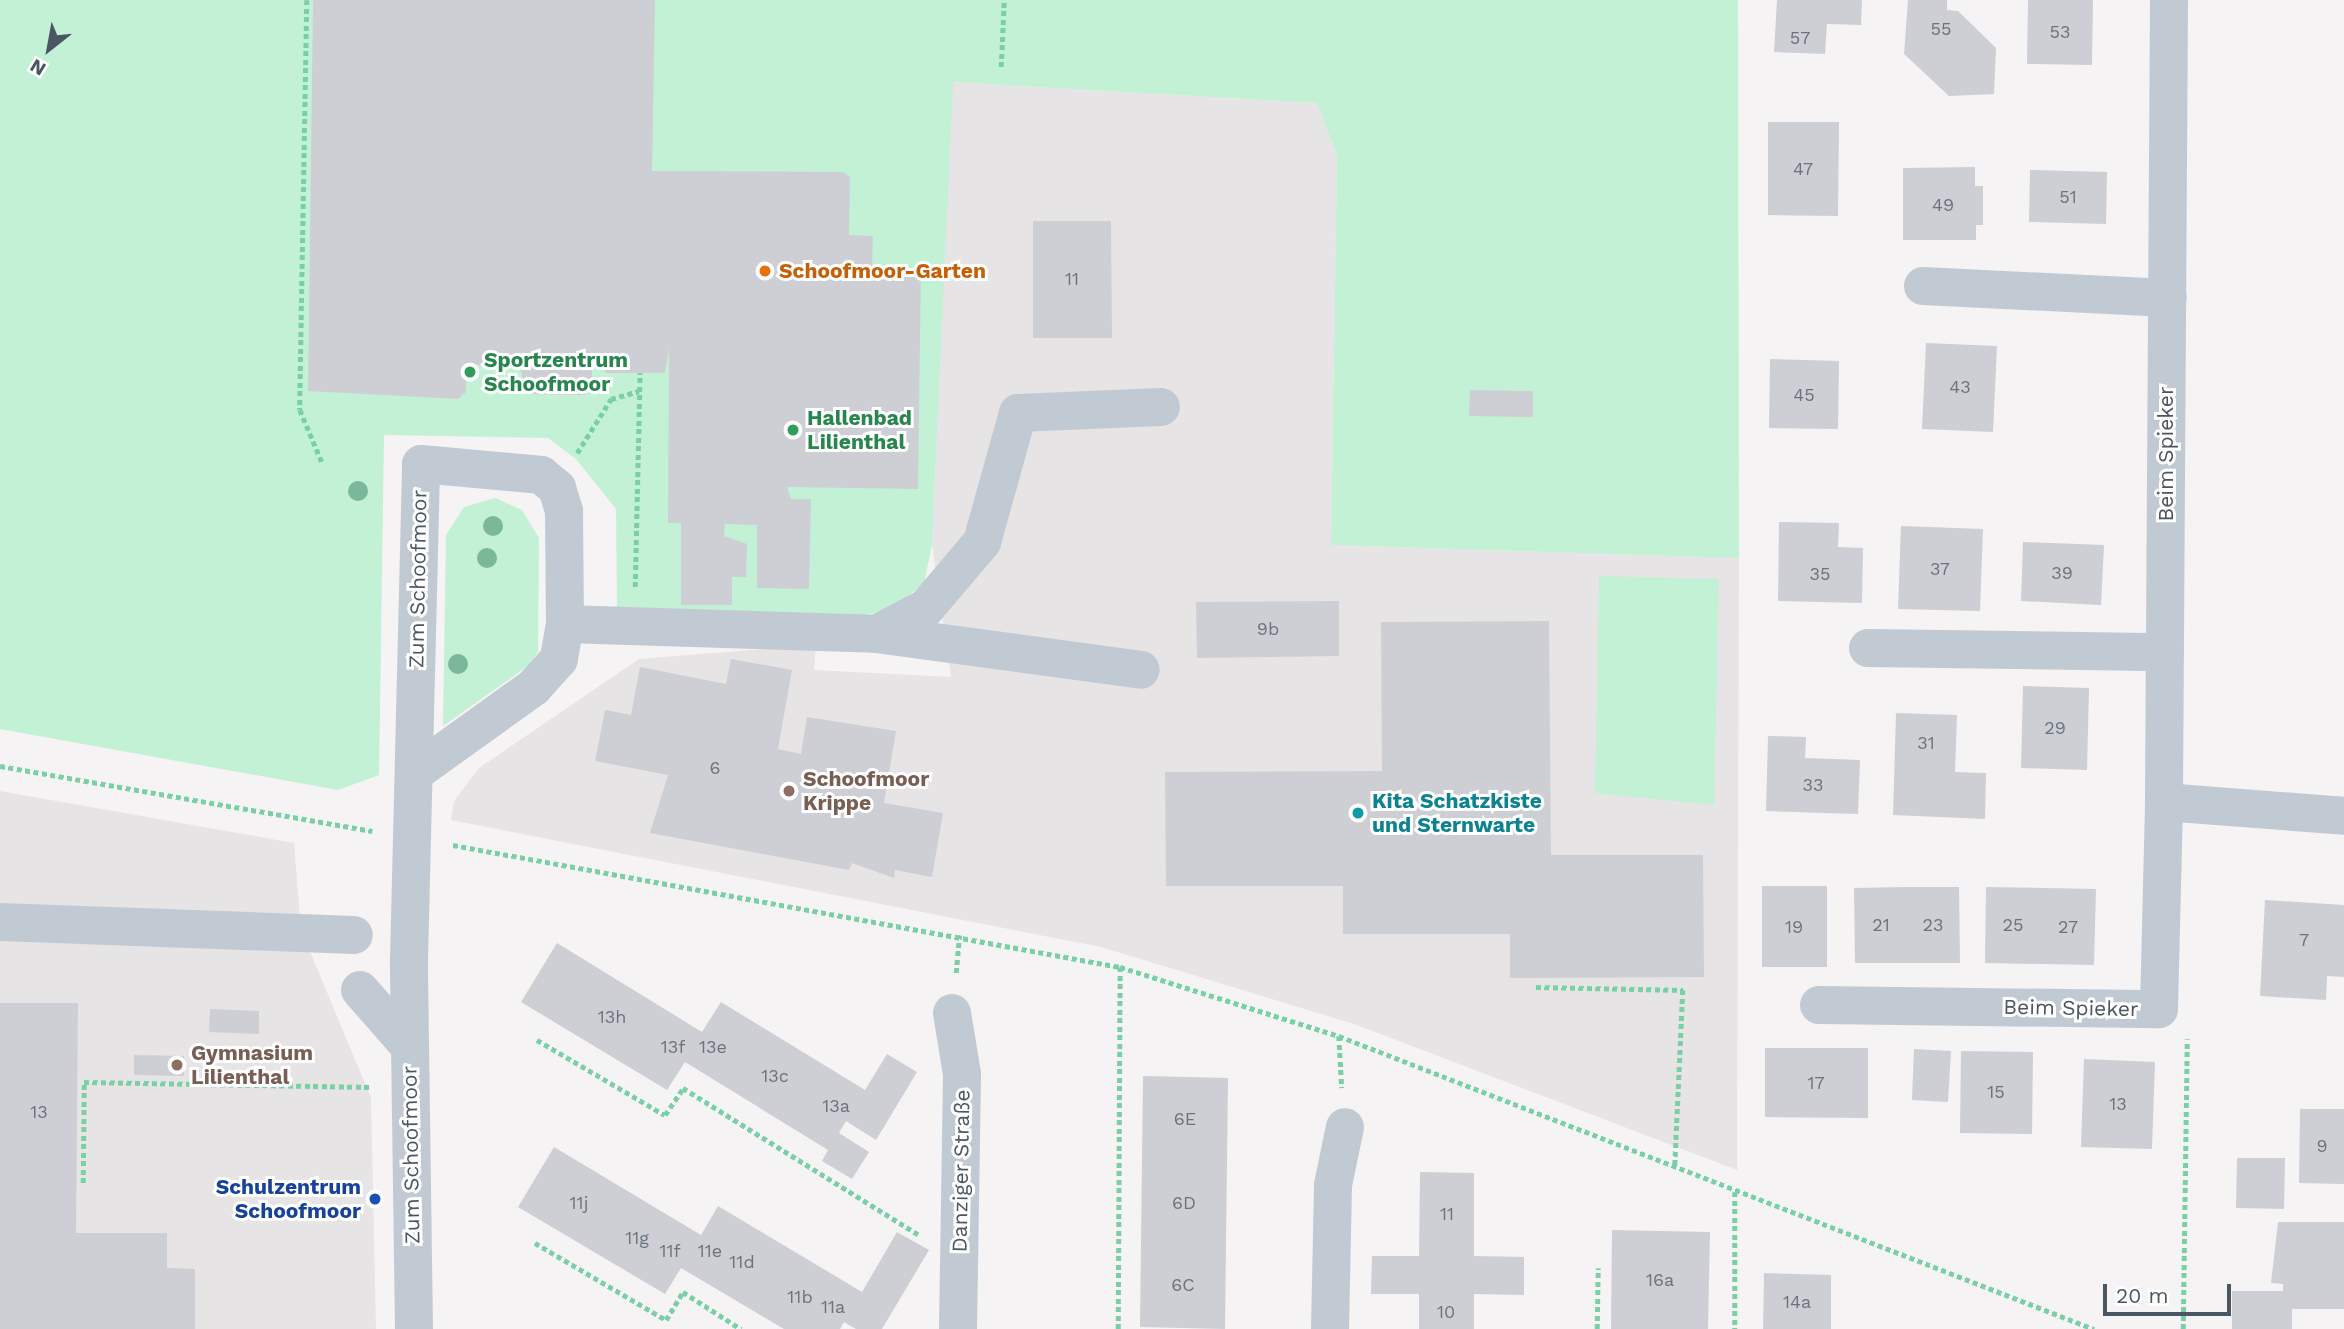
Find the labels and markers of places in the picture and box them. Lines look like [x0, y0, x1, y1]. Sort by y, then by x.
place label: Schoofmoor-Garten [779, 258, 986, 284]
marker: Schoofmoor-Garten [757, 263, 773, 279]
place label: Sportzentrum Schoofmoor [484, 347, 628, 397]
marker: Sportzentrum Schoofmoor [462, 364, 478, 380]
place label: Hallenbad Lilienthal [807, 405, 912, 455]
marker: Hallenbad Lilienthal [785, 422, 801, 438]
place label: Schoofmoor Krippe [803, 766, 929, 816]
marker: Schoofmoor Krippe [781, 783, 797, 799]
place label: Kita Schatzkiste und Sternwarte [1372, 788, 1542, 838]
marker: Kita Schatzkiste und Sternwarte [1350, 805, 1366, 821]
place label: Gymnasium Lilienthal [191, 1040, 313, 1090]
marker: Gymnasium Lilienthal [169, 1057, 185, 1073]
place label: Schulzentrum Schoofmoor [216, 1174, 361, 1224]
marker: Schulzentrum Schoofmoor [367, 1191, 383, 1207]

